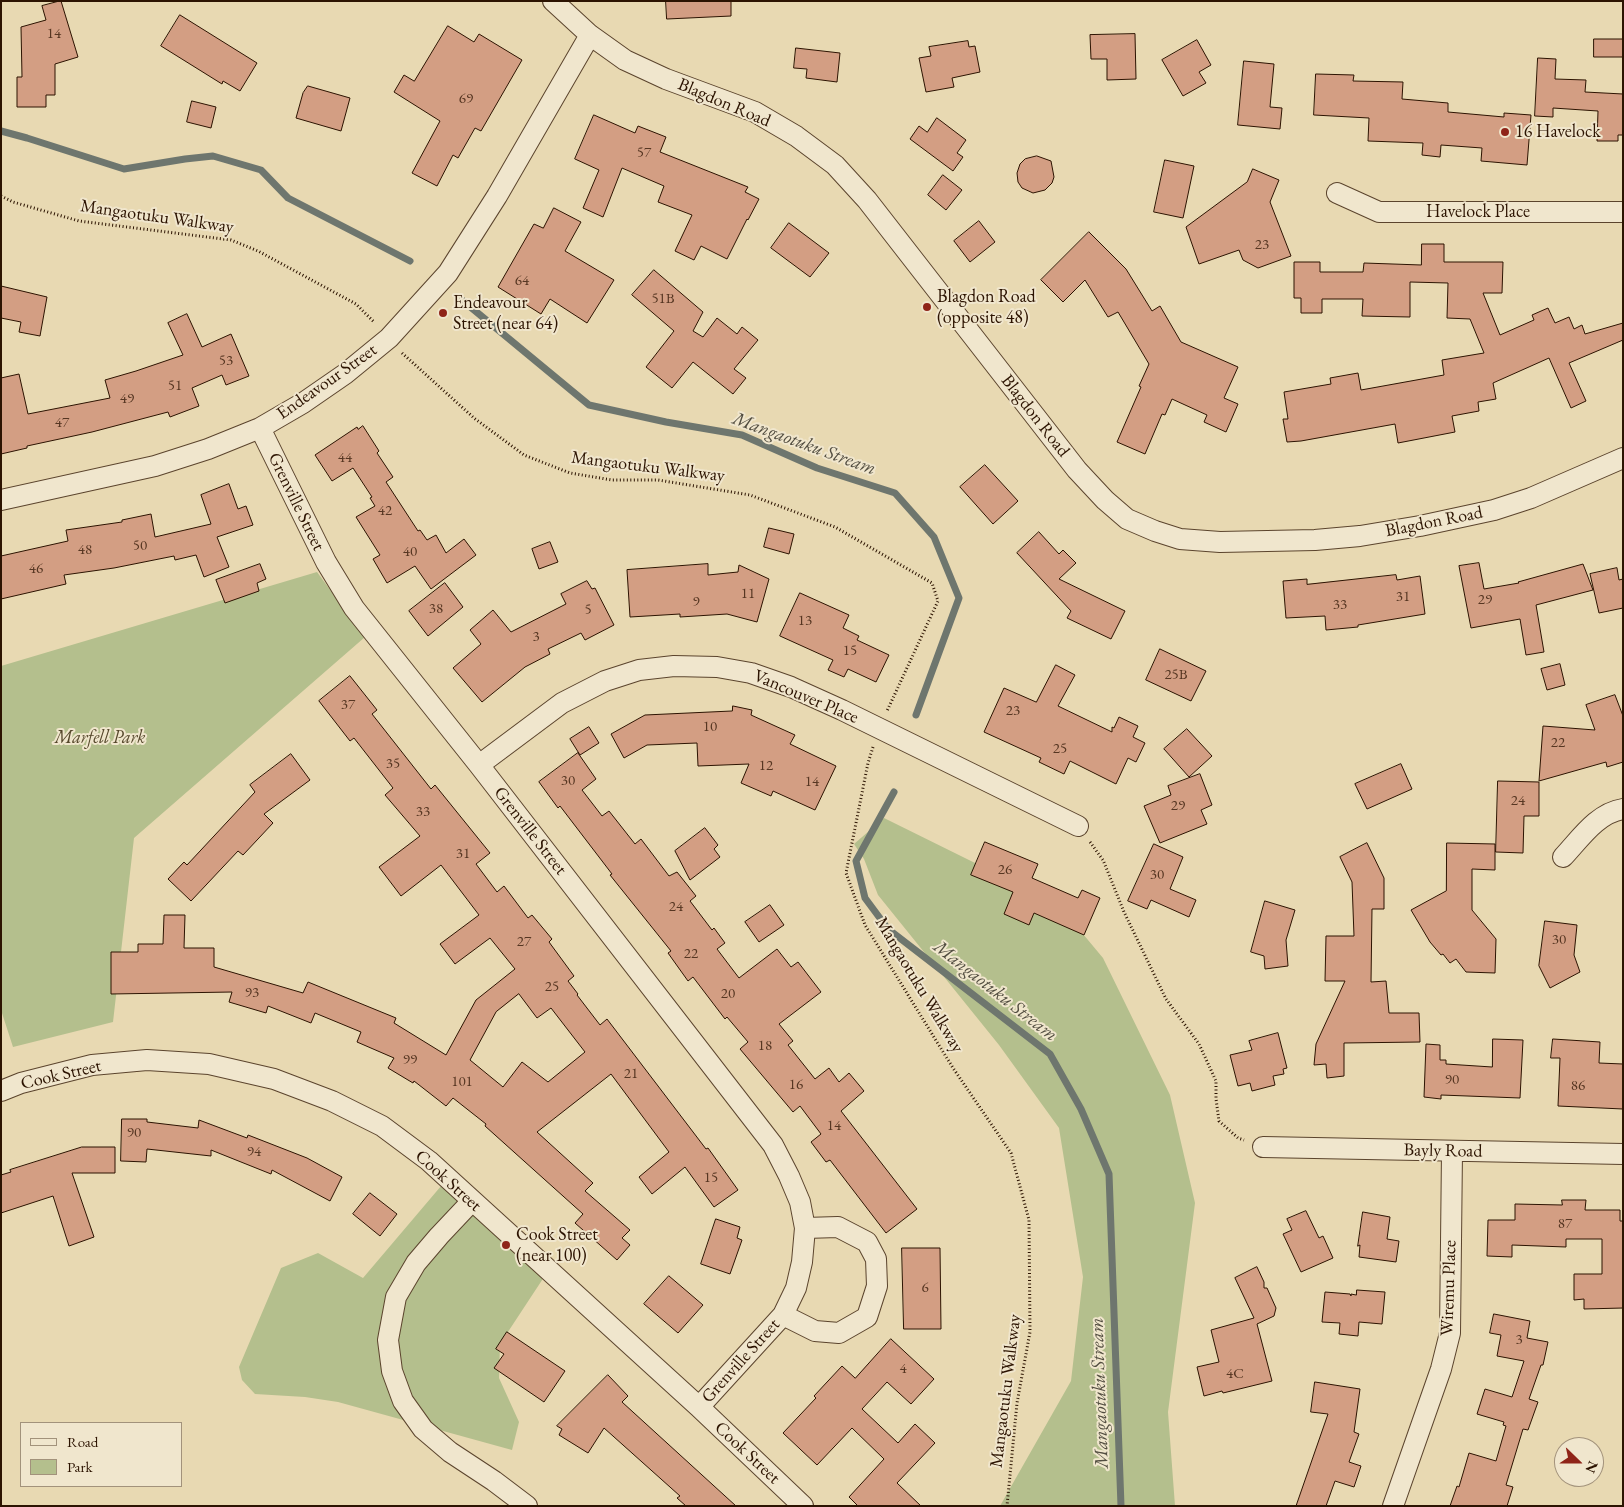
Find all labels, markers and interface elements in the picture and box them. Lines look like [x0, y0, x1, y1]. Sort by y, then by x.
house number: 14 [47, 25, 61, 43]
street label: Blagdon Road [674, 74, 774, 132]
house number: 69 [459, 90, 473, 108]
place label: 16 Havelock [1515, 121, 1601, 143]
marker: 16 Havelock [1499, 126, 1511, 138]
house number: 57 [637, 144, 651, 162]
street label: Mangaotuku Walkway [79, 196, 235, 238]
street label: Havelock Place [1426, 201, 1530, 223]
house number: 23 [1255, 236, 1269, 254]
house number: 64 [515, 272, 529, 290]
place label: Blagdon Road (opposite 48) [937, 286, 1036, 328]
house number: 51B [651, 290, 675, 308]
place label: Endeavour Street (near 64) [453, 292, 558, 334]
marker: Blagdon Road (opposite 48) [921, 301, 933, 313]
marker: Endeavour Street (near 64) [437, 307, 449, 319]
street label: Endeavour Street [273, 339, 381, 425]
house number: 53 [219, 352, 233, 370]
street label: Blagdon Road [996, 370, 1074, 462]
house number: 51 [168, 377, 182, 395]
house number: 49 [120, 390, 134, 408]
water label: Mangaotuku Stream [729, 408, 879, 480]
house number: 47 [55, 414, 69, 432]
street label: Mangaotuku Walkway [570, 447, 726, 487]
street label: Grenville Street [263, 449, 329, 555]
house number: 44 [338, 449, 352, 467]
house number: 42 [378, 502, 392, 520]
street label: Blagdon Road [1383, 502, 1485, 542]
house number: 50 [133, 537, 147, 555]
house number: 48 [78, 541, 92, 559]
house number: 40 [403, 543, 417, 561]
house number: 46 [29, 560, 43, 578]
house number: 11 [741, 585, 755, 603]
house number: 31 [1396, 588, 1410, 606]
house number: 29 [1478, 591, 1492, 609]
house number: 9 [692, 593, 700, 611]
house number: 33 [1333, 596, 1347, 614]
house number: 38 [429, 600, 443, 618]
house number: 5 [584, 601, 592, 619]
house number: 13 [798, 612, 812, 630]
house number: 3 [532, 628, 540, 646]
house number: 15 [843, 642, 857, 660]
street label: Vancouver Place [750, 665, 862, 729]
house number: 25B [1164, 666, 1188, 684]
house number: 37 [341, 696, 355, 714]
house number: 23 [1006, 702, 1020, 720]
house number: 10 [703, 718, 717, 736]
park label: Marfell Park [54, 727, 146, 749]
house number: 22 [1551, 734, 1565, 752]
house number: 25 [1053, 740, 1067, 758]
house number: 35 [386, 755, 400, 773]
house number: 12 [759, 757, 773, 775]
house number: 30 [561, 772, 575, 790]
house number: 14 [805, 773, 819, 791]
street label: Grenville Street [489, 782, 571, 880]
house number: 24 [1511, 792, 1525, 810]
house number: 29 [1171, 797, 1185, 815]
house number: 33 [416, 803, 430, 821]
house number: 31 [456, 845, 470, 863]
house number: 26 [998, 861, 1012, 879]
house number: 30 [1150, 866, 1164, 884]
house number: 24 [669, 898, 683, 916]
street label: Mangaotuku Walkway [870, 913, 968, 1057]
house number: 30 [1552, 931, 1566, 949]
house number: 27 [517, 933, 531, 951]
water label: Mangaotuku Stream [929, 936, 1061, 1046]
house number: 22 [684, 945, 698, 963]
house number: 25 [545, 978, 559, 996]
house number: 93 [245, 984, 259, 1002]
house number: 20 [721, 985, 735, 1003]
house number: 18 [758, 1037, 772, 1055]
house number: 99 [403, 1051, 417, 1069]
street label: Cook Street [19, 1055, 103, 1095]
house number: 21 [624, 1065, 638, 1083]
house number: 90 [1445, 1071, 1459, 1089]
house number: 101 [451, 1073, 473, 1091]
house number: 16 [789, 1076, 803, 1094]
house number: 86 [1571, 1077, 1585, 1095]
house number: 14 [827, 1117, 841, 1135]
house number: 90 [127, 1124, 141, 1142]
street label: Bayly Road [1403, 1140, 1483, 1162]
house number: 94 [247, 1143, 261, 1161]
street label: Cook Street [410, 1146, 486, 1216]
house number: 15 [704, 1169, 718, 1187]
house number: 87 [1558, 1215, 1572, 1233]
place label: Cook Street (near 100) [516, 1224, 598, 1266]
marker: Cook Street (near 100) [500, 1239, 512, 1251]
street label: Wiremu Place [1437, 1240, 1461, 1336]
house number: 6 [921, 1279, 929, 1297]
street label: Mangaotuku Walkway [986, 1313, 1026, 1469]
street label: Grenville Street [697, 1314, 785, 1408]
water label: Mangaotuku Stream [1086, 1317, 1114, 1469]
house number: 3 [1515, 1331, 1523, 1349]
house number: 4 [899, 1360, 907, 1378]
house number: 4C [1226, 1365, 1244, 1383]
street label: Cook Street [710, 1417, 784, 1489]
legend [20, 1422, 182, 1487]
text: Road [67, 1432, 98, 1451]
north arrow [1554, 1437, 1604, 1487]
text: Park [67, 1457, 93, 1476]
text: N [1582, 1459, 1602, 1476]

